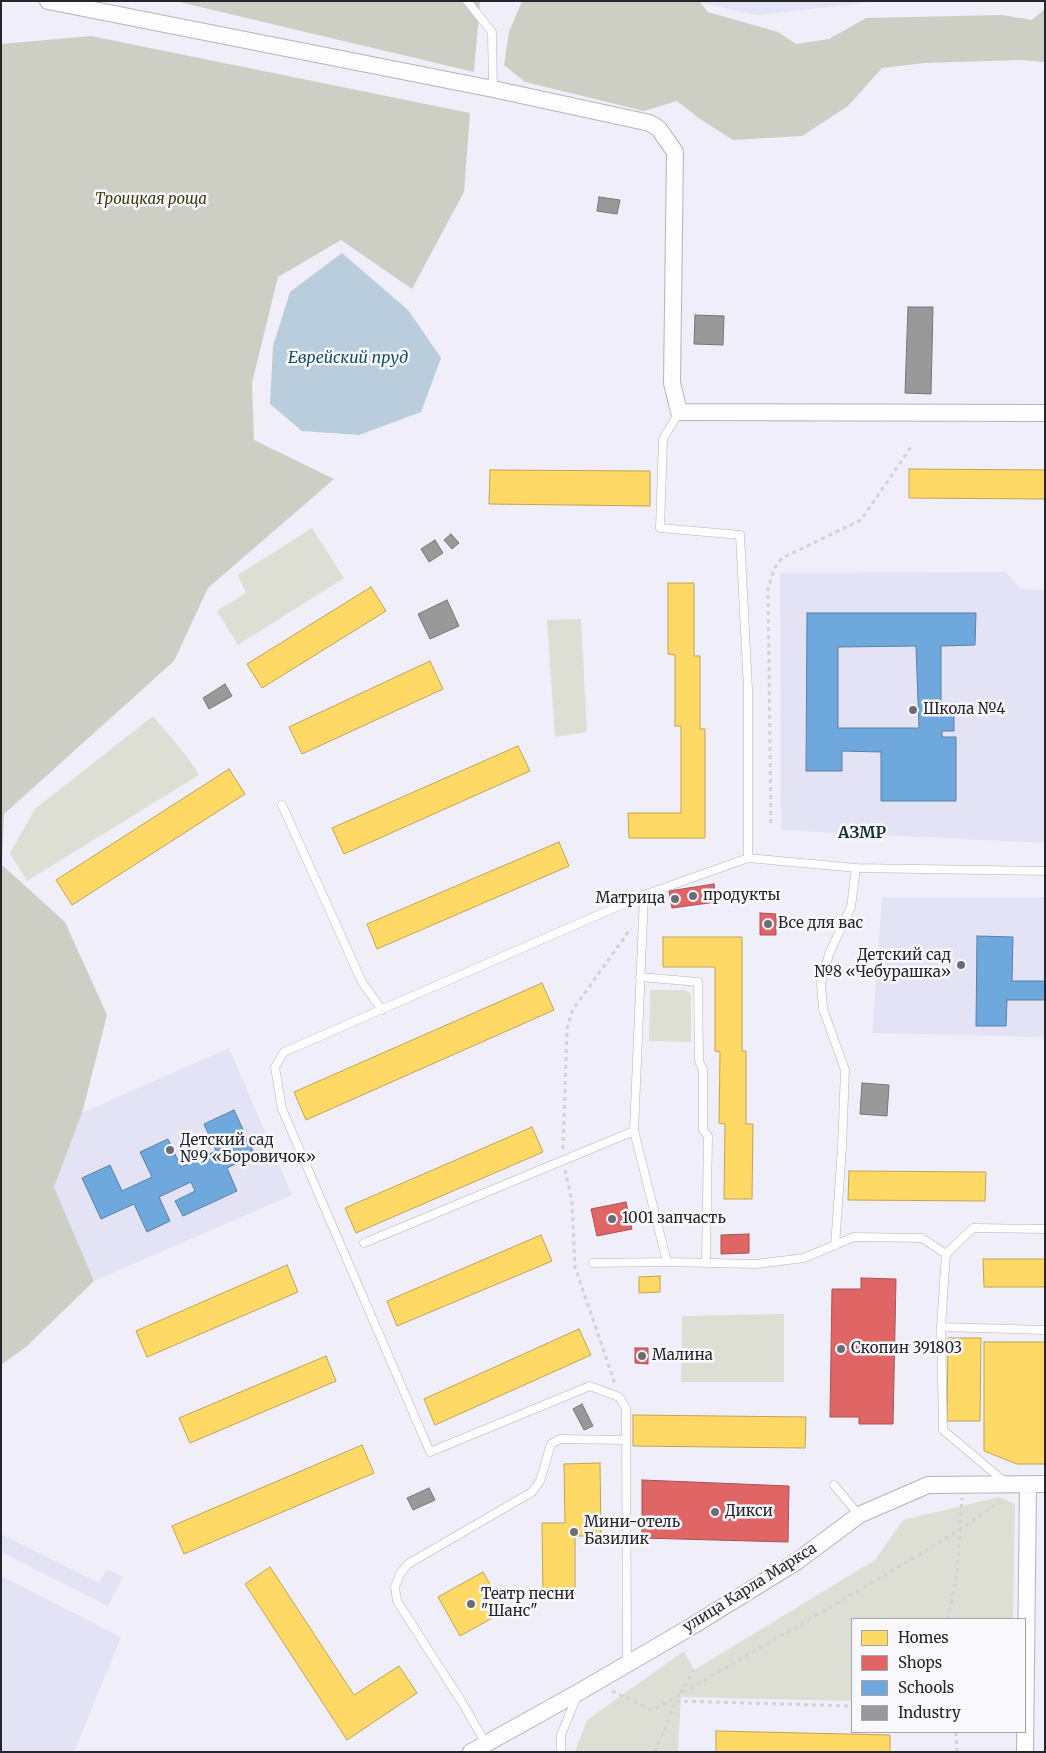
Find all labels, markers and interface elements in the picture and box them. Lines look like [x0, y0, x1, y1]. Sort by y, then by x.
park label: Троицкая роща [95, 191, 207, 209]
water label: Еврейский пруд [288, 348, 408, 368]
place label: Школа №4 [923, 701, 1005, 719]
marker: Школа №4 [907, 704, 919, 716]
district label: АЗМР [838, 823, 886, 843]
place label: продукты [703, 887, 780, 905]
place label: Матрица [596, 890, 665, 908]
marker: продукты [687, 890, 699, 902]
marker: Матрица [669, 893, 681, 905]
place label: Все для вас [778, 915, 863, 933]
marker: Все для вас [762, 918, 774, 930]
place label: Детский сад №8 «Чебурашка» [814, 947, 951, 982]
marker: Детский сад №8 «Чебурашка» [955, 959, 967, 971]
place label: Детский сад №9 «Боровичок» [180, 1132, 316, 1167]
marker: Детский сад №9 «Боровичок» [164, 1144, 176, 1156]
place label: 1001 запчасть [622, 1210, 726, 1228]
marker: 1001 запчасть [606, 1213, 618, 1225]
place label: Скопин 391803 [851, 1340, 962, 1358]
marker: Скопин 391803 [835, 1343, 847, 1355]
place label: Малина [652, 1347, 713, 1365]
marker: Малина [636, 1350, 648, 1362]
place label: Дикси [725, 1503, 773, 1521]
marker: Дикси [709, 1506, 721, 1518]
place label: Мини-отель Базилик [584, 1514, 680, 1549]
marker: Мини-отель Базилик [568, 1526, 580, 1538]
street label: улица Карла Маркса [680, 1540, 820, 1636]
place label: Театр песни "Шанс" [481, 1586, 575, 1621]
marker: Театр песни "Шанс" [465, 1598, 477, 1610]
legend [851, 1618, 1026, 1733]
text: Homes [898, 1628, 949, 1647]
text: Shops [898, 1653, 942, 1672]
text: Schools [898, 1678, 954, 1697]
text: Industry [898, 1703, 961, 1722]

